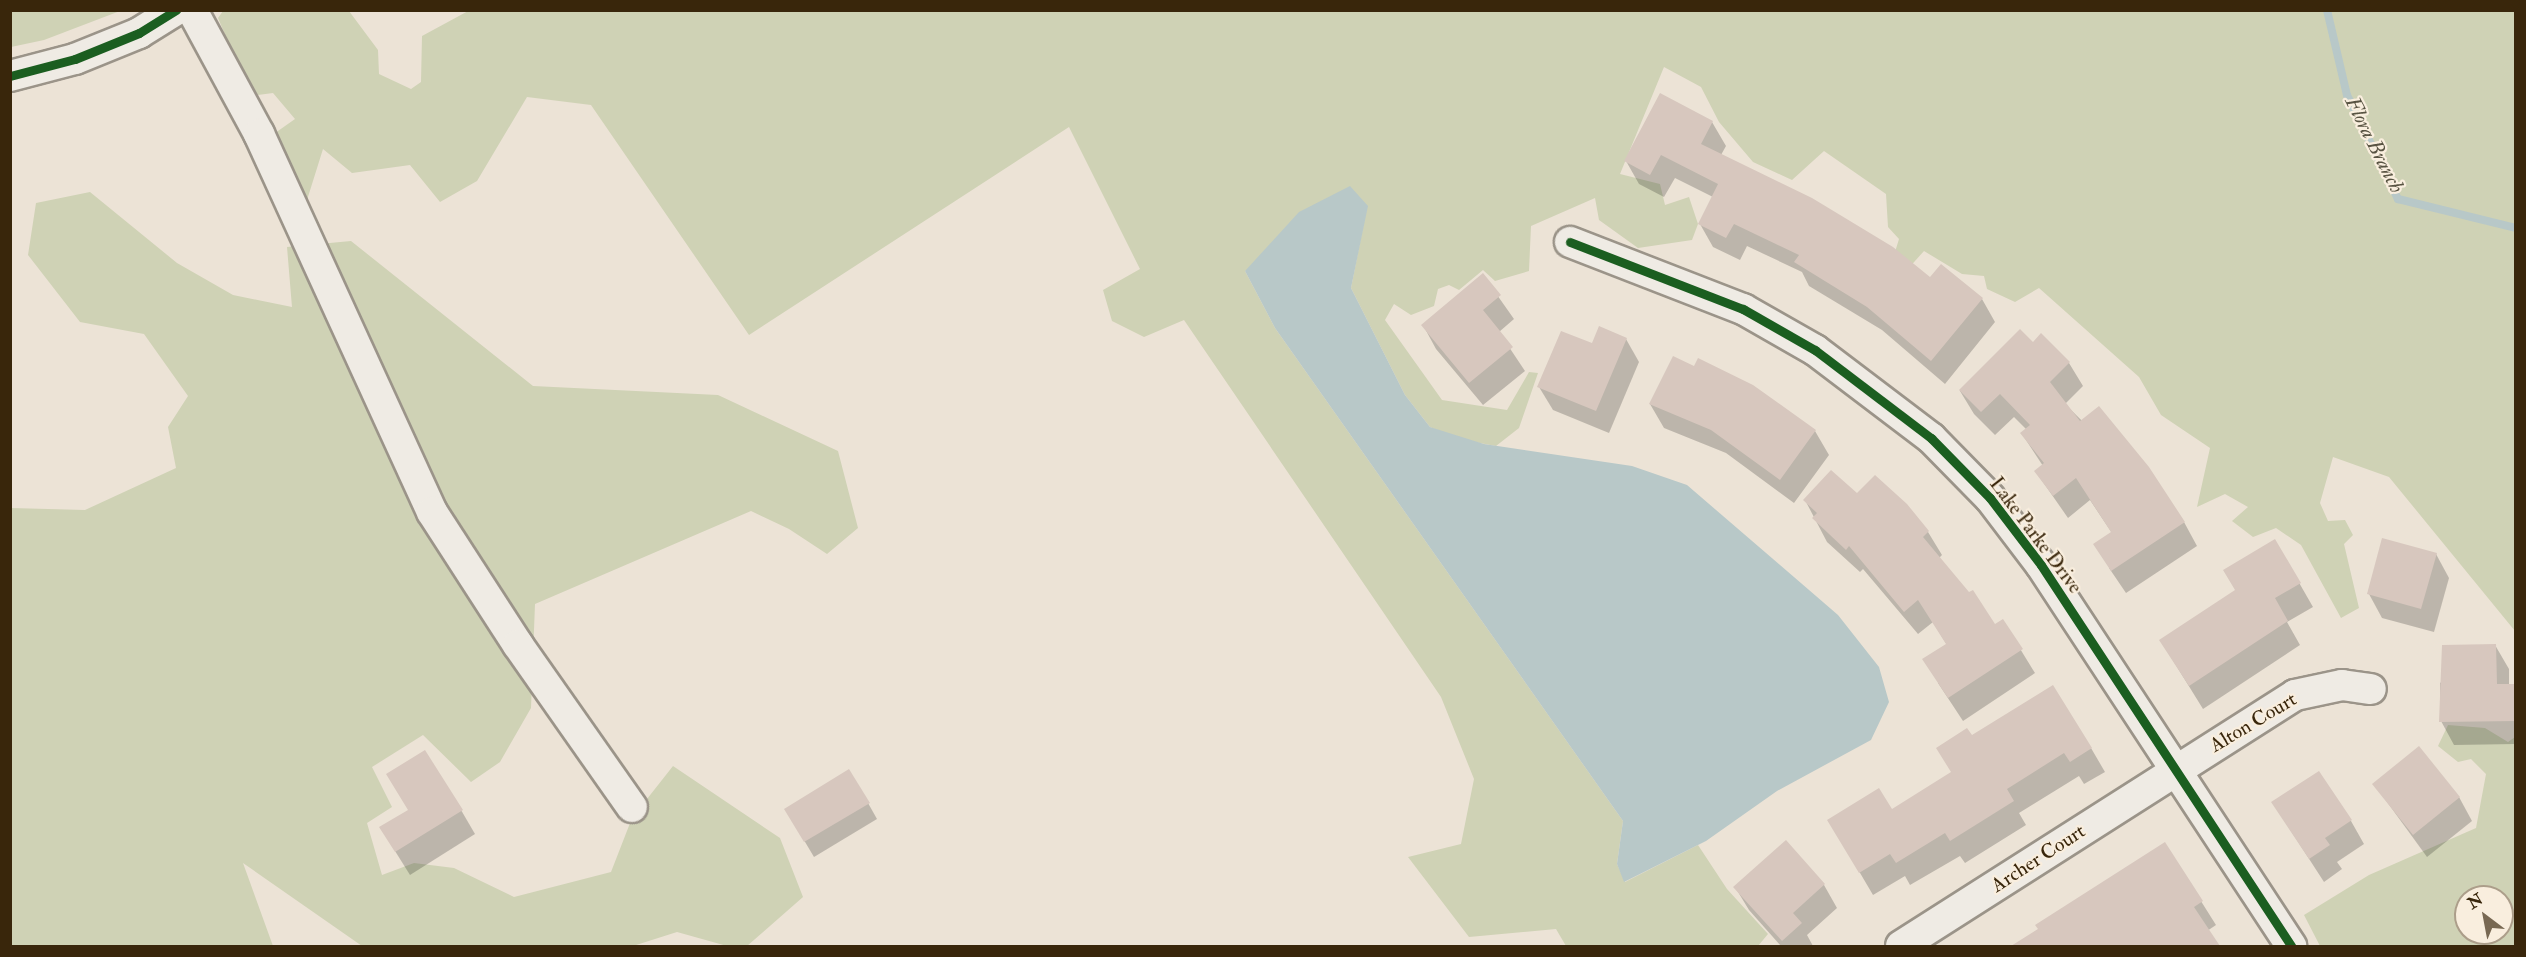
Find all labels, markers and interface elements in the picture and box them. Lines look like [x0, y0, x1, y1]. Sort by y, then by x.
water label: Flora Branch [2339, 93, 2409, 197]
street label: Lake Parke Drive [1985, 472, 2087, 598]
street label: Alton Court [2205, 687, 2301, 757]
street label: Archer Court [1987, 819, 2089, 897]
north arrow [2454, 885, 2514, 945]
text: N [2464, 889, 2487, 914]

